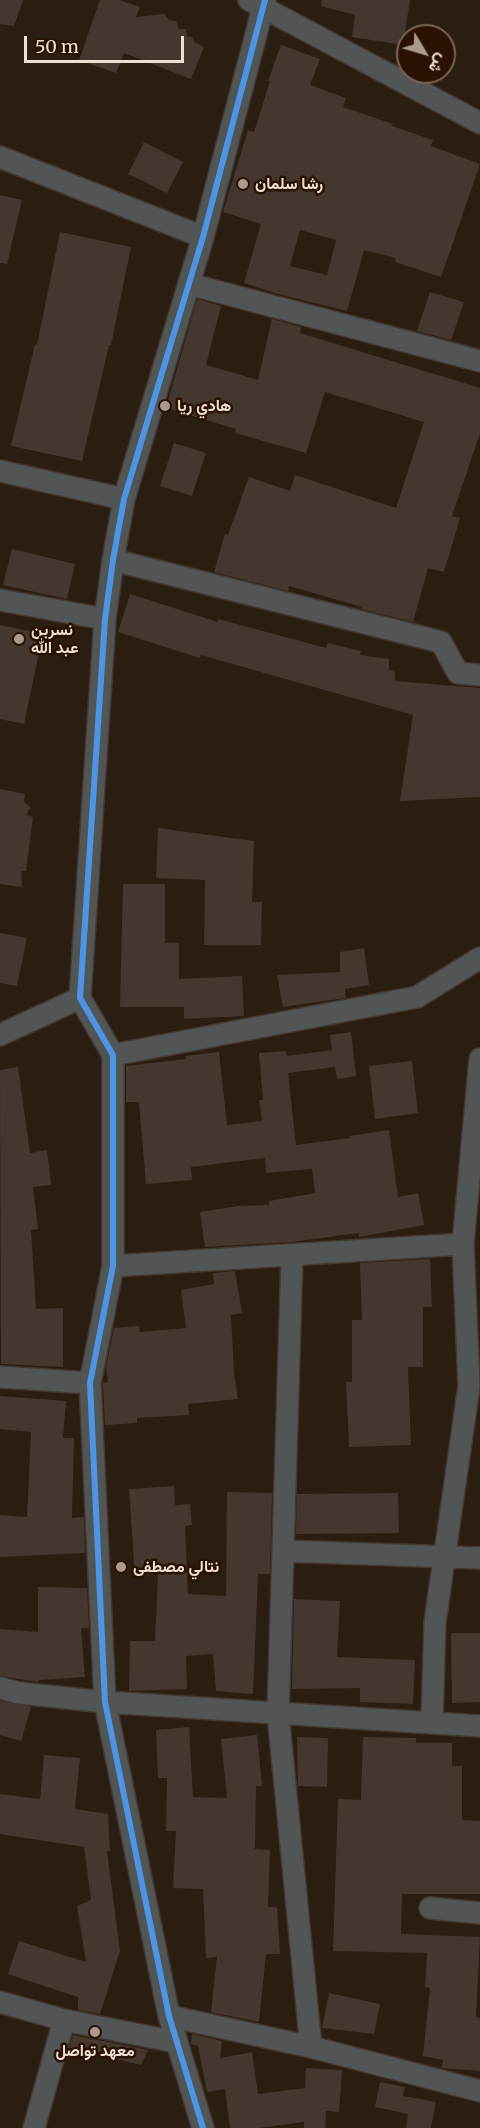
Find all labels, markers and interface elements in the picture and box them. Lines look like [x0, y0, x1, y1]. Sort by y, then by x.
scale bar [27, 24, 188, 62]
north arrow [396, 24, 456, 84]
text: 50 m [35, 35, 79, 58]
text: ش [425, 50, 452, 78]
place label: رشا سلمان [255, 174, 323, 194]
marker: رشا سلمان [236, 177, 250, 191]
place label: هادي ريا [177, 396, 231, 416]
marker: هادي ريا [158, 399, 172, 413]
place label: نسرين عبد الله [31, 620, 78, 658]
marker: نسرين عبد الله [12, 632, 26, 646]
place label: نتالي مصطفى [133, 1557, 219, 1577]
marker: نتالي مصطفى [114, 1560, 128, 1574]
marker: معهد تواصل [88, 2025, 102, 2039]
place label: معهد تواصل [55, 2041, 135, 2061]

